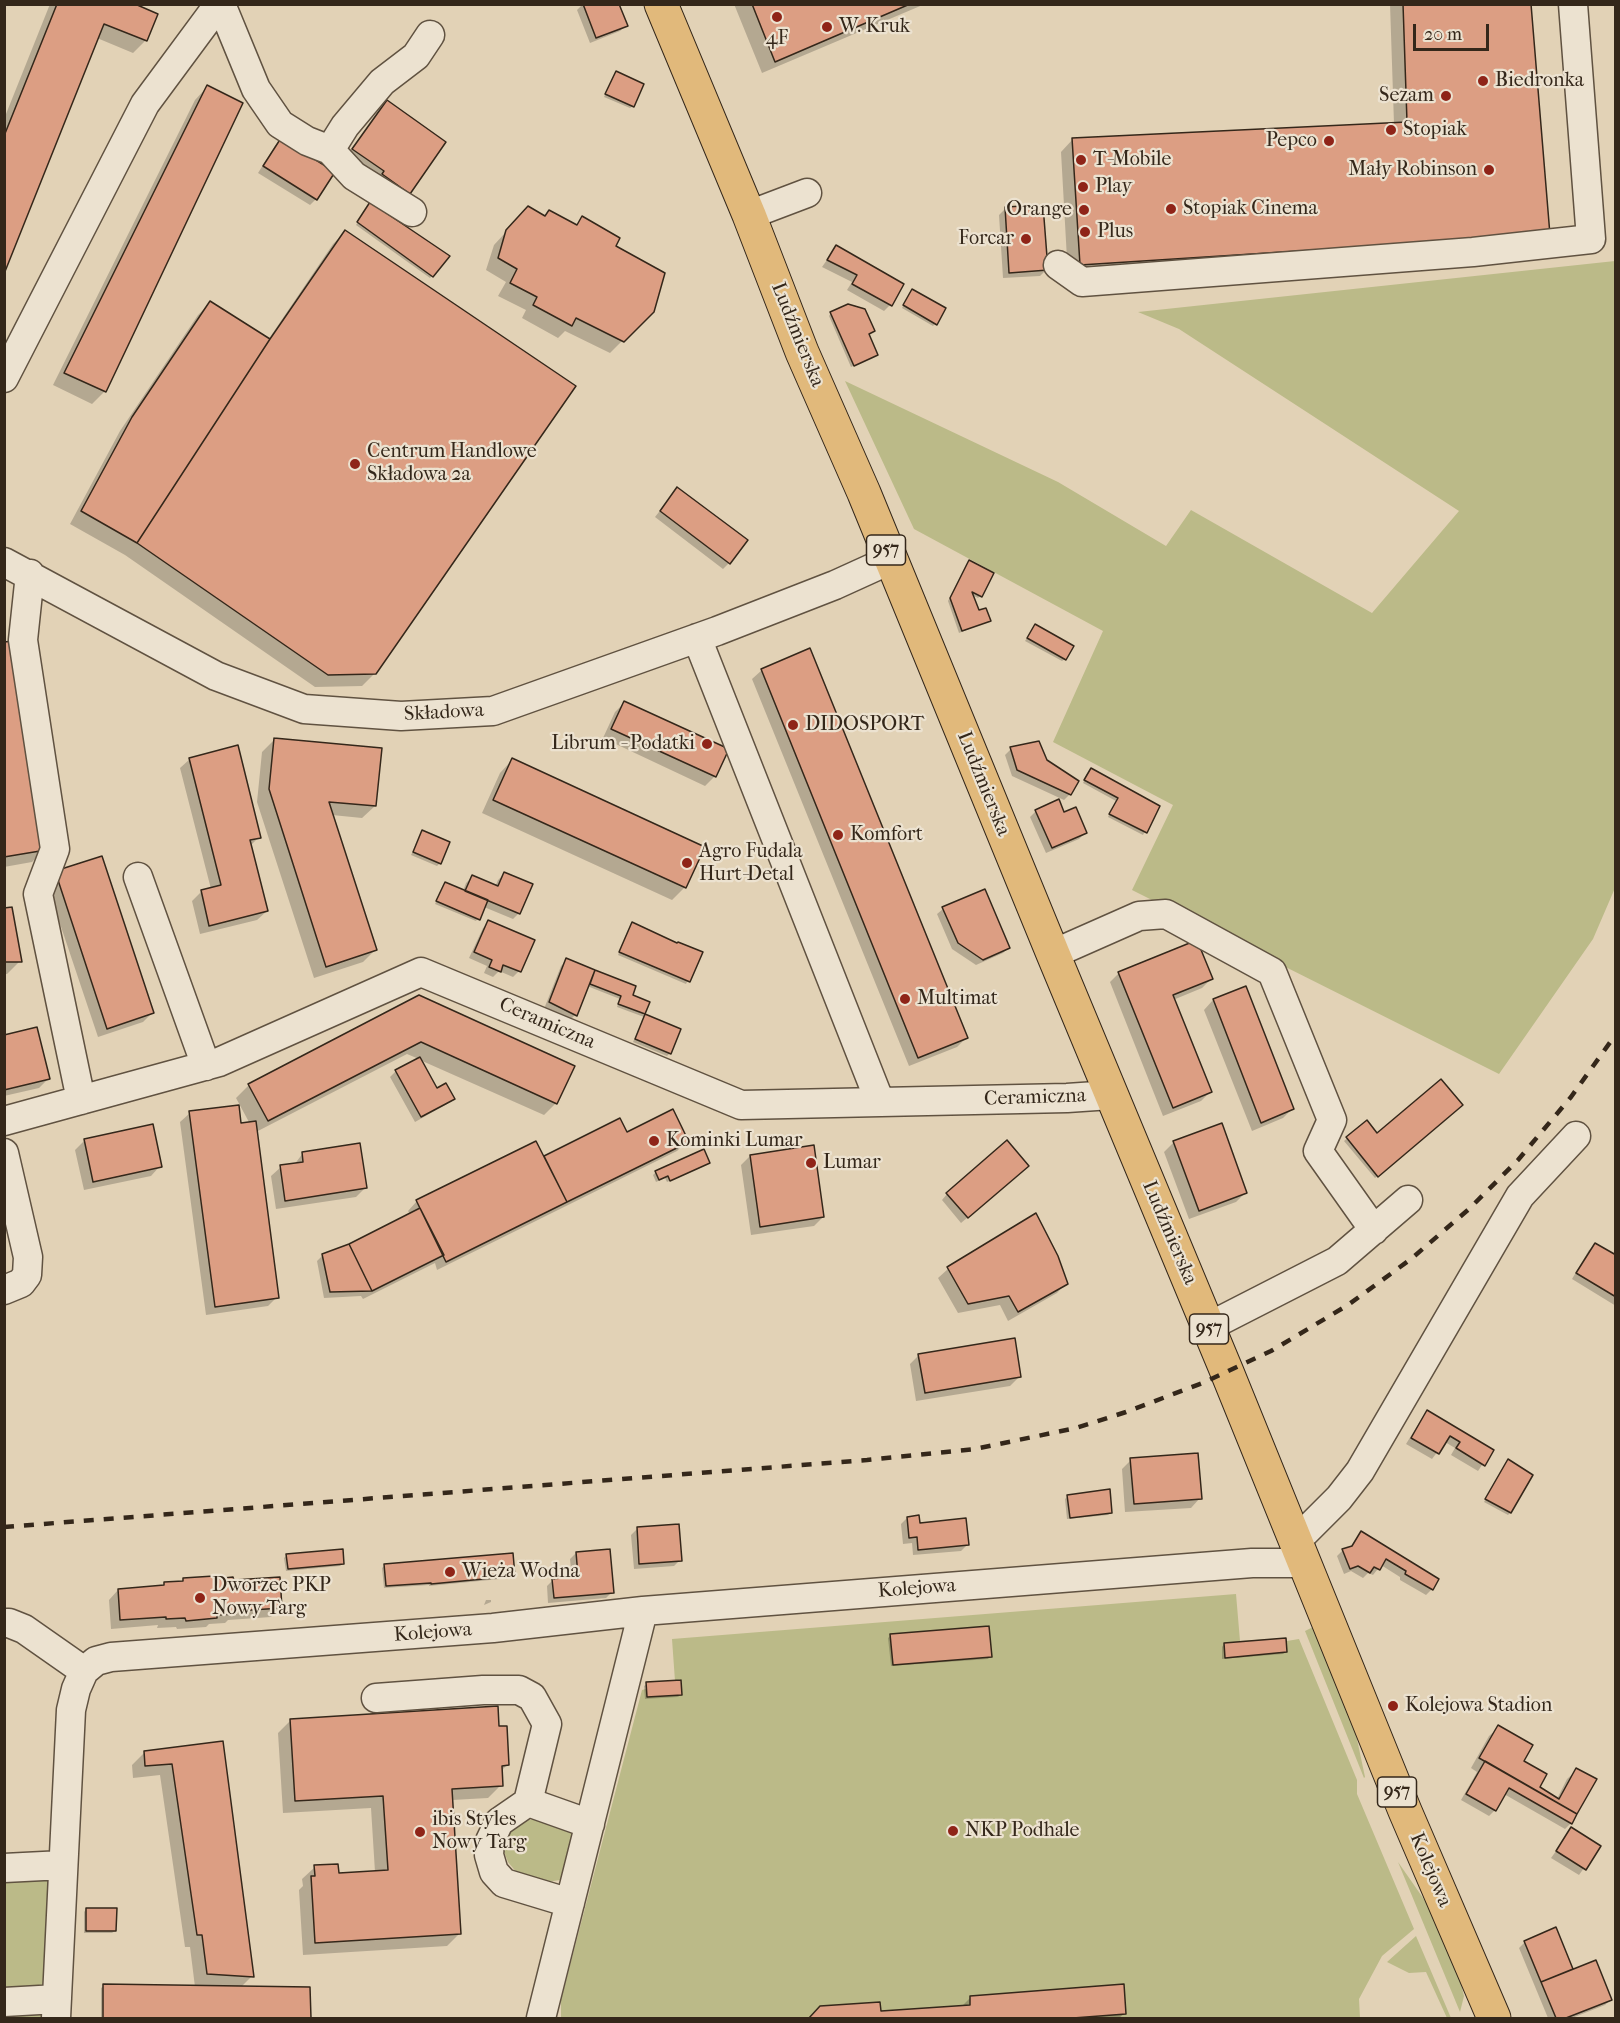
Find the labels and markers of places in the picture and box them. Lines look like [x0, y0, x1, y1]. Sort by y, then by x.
marker: 4F [770, 10, 784, 24]
place label: W. Kruk [839, 15, 910, 39]
marker: W. Kruk [820, 20, 834, 34]
place label: 4F [766, 27, 788, 51]
place label: Biedronka [1495, 69, 1584, 93]
marker: Biedronka [1476, 74, 1490, 88]
place label: Sezam [1379, 84, 1434, 108]
marker: Sezam [1439, 89, 1453, 103]
place label: Stopiak [1403, 118, 1467, 142]
marker: Stopiak [1384, 123, 1398, 137]
place label: Pepco [1266, 129, 1317, 153]
marker: Pepco [1322, 134, 1336, 148]
place label: T-Mobile [1093, 148, 1171, 172]
marker: T-Mobile [1074, 153, 1088, 167]
place label: Mały Robinson [1348, 158, 1477, 182]
marker: Mały Robinson [1482, 163, 1496, 177]
place label: Play [1095, 175, 1132, 199]
marker: Play [1076, 180, 1090, 194]
place label: Stopiak Cinema [1183, 197, 1318, 221]
place label: Orange [1006, 198, 1072, 222]
marker: Stopiak Cinema [1164, 202, 1178, 216]
marker: Orange [1077, 203, 1091, 217]
place label: Plus [1097, 220, 1133, 244]
marker: Plus [1078, 225, 1092, 239]
place label: Forcar [958, 227, 1014, 251]
marker: Forcar [1019, 232, 1033, 246]
place label: Centrum Handlowe Składowa 2a [367, 440, 537, 487]
marker: Centrum Handlowe Składowa 2a [348, 457, 362, 471]
place label: DIDOSPORT [805, 713, 924, 737]
marker: DIDOSPORT [786, 718, 800, 732]
place label: Librum - Podatki [551, 732, 695, 756]
marker: Librum - Podatki [700, 737, 714, 751]
place label: Komfort [850, 823, 923, 847]
marker: Komfort [831, 828, 845, 842]
place label: Agro Fudala Hurt-Detal [699, 840, 802, 887]
marker: Agro Fudala Hurt-Detal [680, 856, 694, 870]
place label: Multimat [917, 987, 998, 1011]
marker: Multimat [898, 992, 912, 1006]
place label: Kominki Lumar [666, 1129, 803, 1153]
marker: Kominki Lumar [647, 1134, 661, 1148]
place label: Lumar [823, 1151, 881, 1175]
marker: Lumar [804, 1156, 818, 1170]
place label: Wieża Wodna [462, 1560, 580, 1584]
marker: Wieża Wodna [443, 1565, 457, 1579]
place label: Dworzec PKP Nowy Targ [212, 1574, 331, 1621]
marker: Dworzec PKP Nowy Targ [193, 1591, 207, 1605]
place label: Kolejowa Stadion [1405, 1694, 1552, 1718]
marker: Kolejowa Stadion [1386, 1699, 1400, 1713]
place label: ibis Styles Nowy Targ [432, 1808, 527, 1855]
place label: NKP Podhale [965, 1819, 1079, 1843]
marker: NKP Podhale [946, 1824, 960, 1838]
marker: ibis Styles Nowy Targ [413, 1825, 427, 1839]

